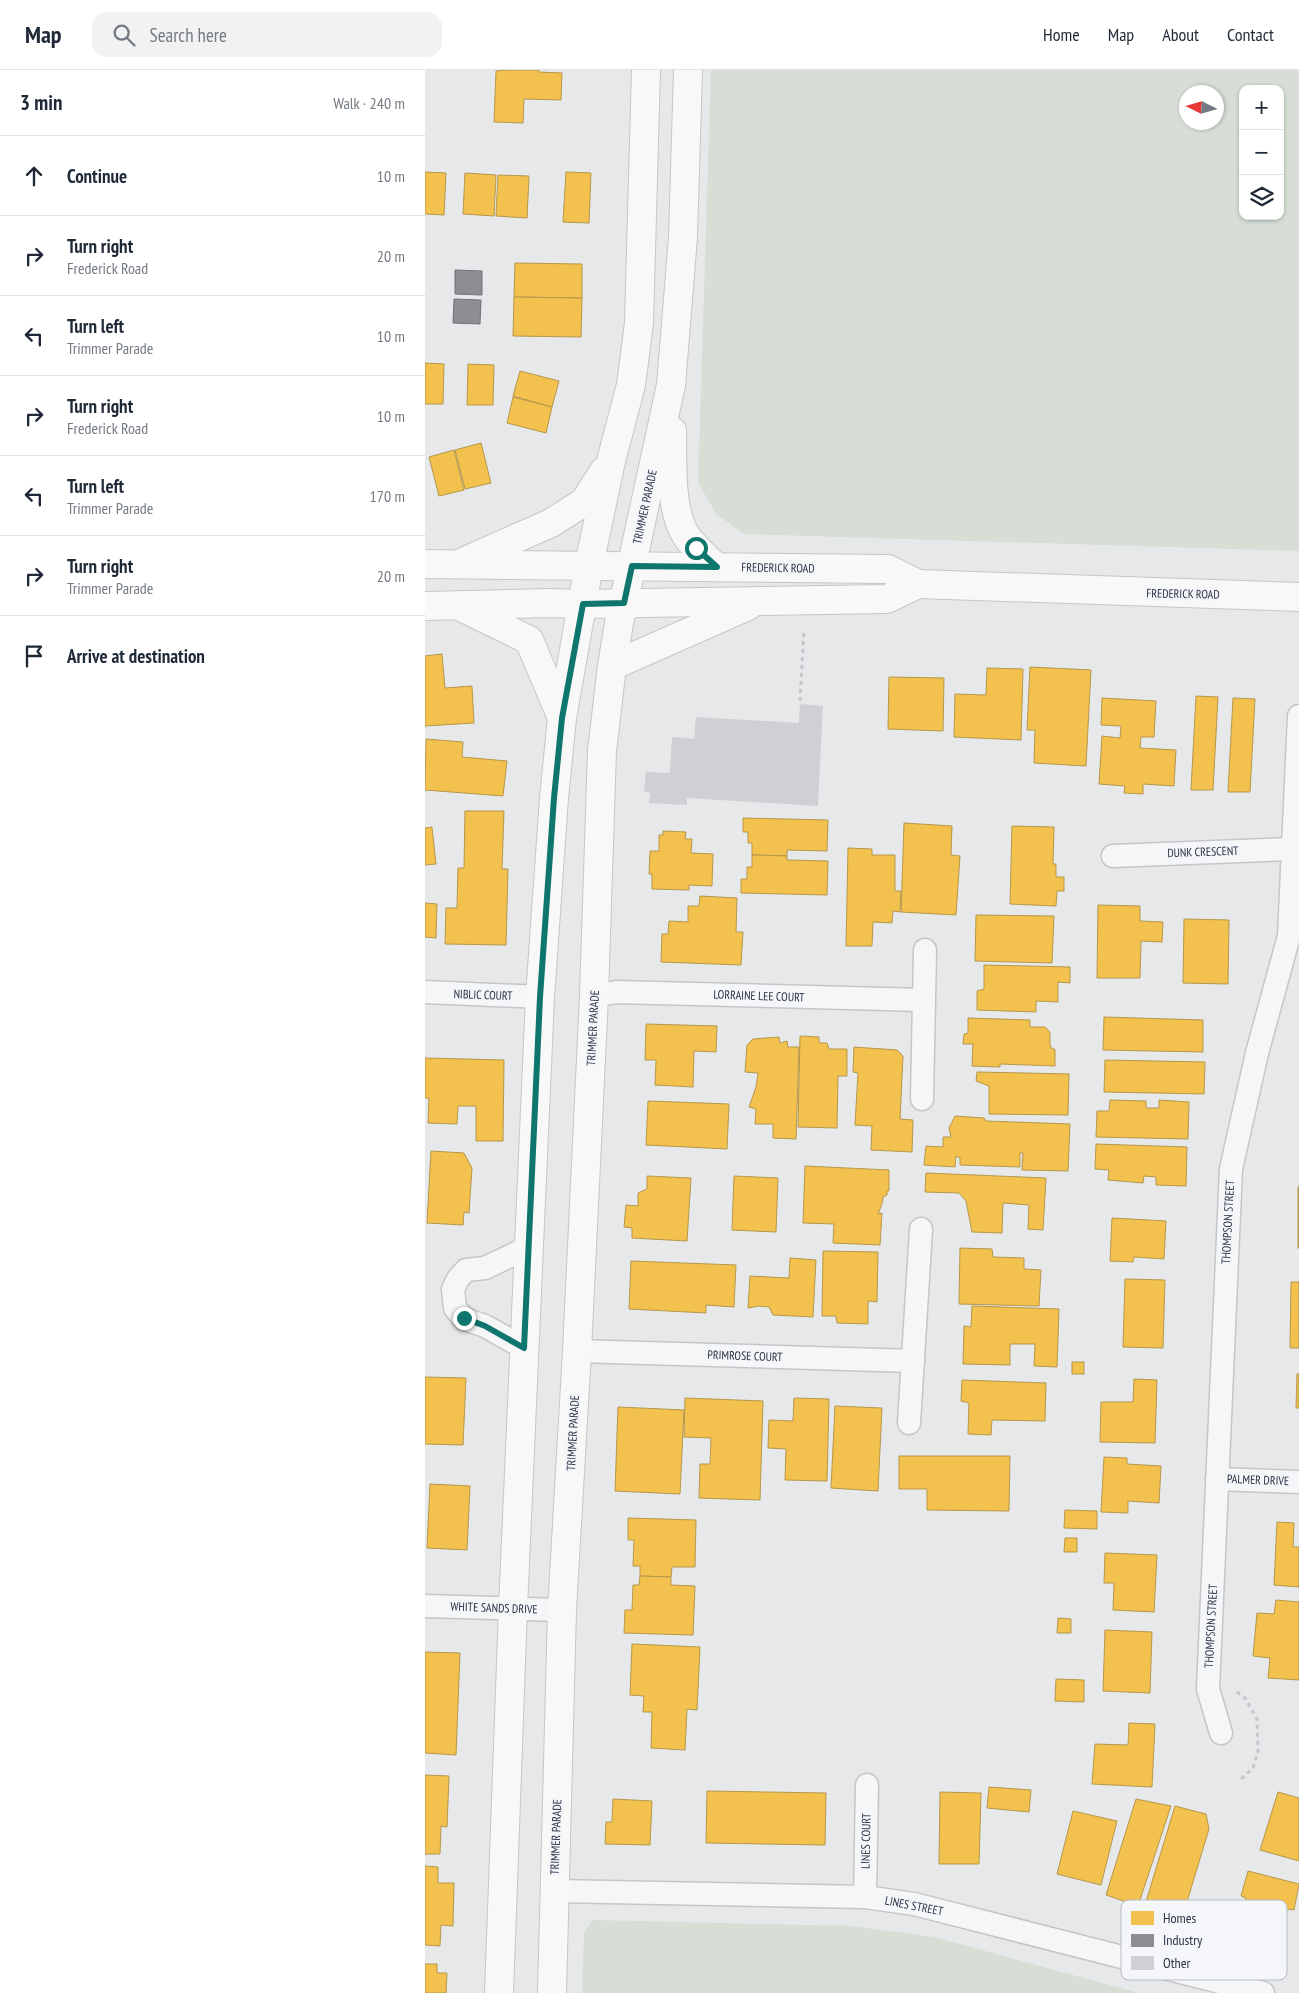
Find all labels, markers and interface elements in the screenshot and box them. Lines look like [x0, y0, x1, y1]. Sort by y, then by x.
search box [92, 12, 442, 57]
text: Map [25, 19, 62, 50]
icon: search [110, 21, 138, 49]
text: Search here [150, 23, 227, 47]
text: Home [1043, 23, 1080, 46]
text: Map [1108, 23, 1134, 46]
text: About [1162, 23, 1199, 46]
text: Contact [1227, 23, 1274, 46]
north arrow [1179, 85, 1224, 130]
map controls [1239, 85, 1284, 220]
button: + [1239, 85, 1284, 130]
text: 3 min [20, 89, 62, 116]
text: Walk · 240 m [333, 93, 405, 113]
button: − [1239, 130, 1284, 175]
icon: ahead [20, 162, 48, 190]
text: Continue [67, 164, 127, 188]
text: 10 m [377, 166, 405, 186]
button: layers [1239, 175, 1284, 220]
text: Turn right [67, 234, 133, 258]
icon: right [20, 242, 48, 270]
text: 20 m [377, 246, 405, 266]
text: Frederick Road [67, 258, 148, 278]
text: Turn left [67, 314, 124, 338]
icon: left [20, 322, 48, 350]
text: 10 m [377, 326, 405, 346]
text: Trimmer Parade [67, 338, 153, 358]
text: Turn right [67, 394, 133, 418]
icon: right [20, 402, 48, 430]
text: 10 m [377, 406, 405, 426]
text: Frederick Road [67, 418, 148, 438]
street label: TRIMMER PARADE [629, 468, 660, 545]
text: Turn left [67, 474, 124, 498]
icon: left [20, 482, 48, 510]
text: 170 m [370, 486, 405, 506]
text: Trimmer Parade [67, 498, 153, 518]
route start [685, 537, 708, 560]
text: Turn right [67, 554, 133, 578]
street label: FREDERICK ROAD [741, 559, 815, 576]
icon: right [20, 562, 48, 590]
text: 20 m [377, 566, 405, 586]
text: Trimmer Parade [67, 578, 153, 598]
street label: FREDERICK ROAD [1146, 585, 1220, 602]
icon: arrive [20, 642, 48, 670]
text: Arrive at destination [67, 644, 205, 668]
street label: DUNK CRESCENT [1167, 843, 1239, 860]
street label: NIBLIC COURT [453, 986, 513, 1003]
street label: LORRAINE LEE COURT [713, 986, 805, 1005]
street label: TRIMMER PARADE [583, 990, 602, 1066]
street label: THOMPSON STREET [1218, 1179, 1237, 1264]
route end [453, 1307, 476, 1330]
street label: PRIMROSE COURT [707, 1347, 783, 1364]
street label: TRIMMER PARADE [563, 1395, 582, 1471]
street label: PALMER DRIVE [1227, 1471, 1289, 1488]
street label: THOMPSON STREET [1201, 1583, 1220, 1668]
street label: WHITE SANDS DRIVE [450, 1598, 538, 1617]
street label: TRIMMER PARADE [547, 1799, 564, 1875]
street label: LINES COURT [858, 1812, 873, 1869]
street label: LINES STREET [884, 1893, 945, 1919]
legend [1121, 1900, 1287, 1980]
text: Homes [1163, 1909, 1196, 1927]
text: Industry [1163, 1931, 1203, 1949]
text: Other [1163, 1954, 1190, 1972]

